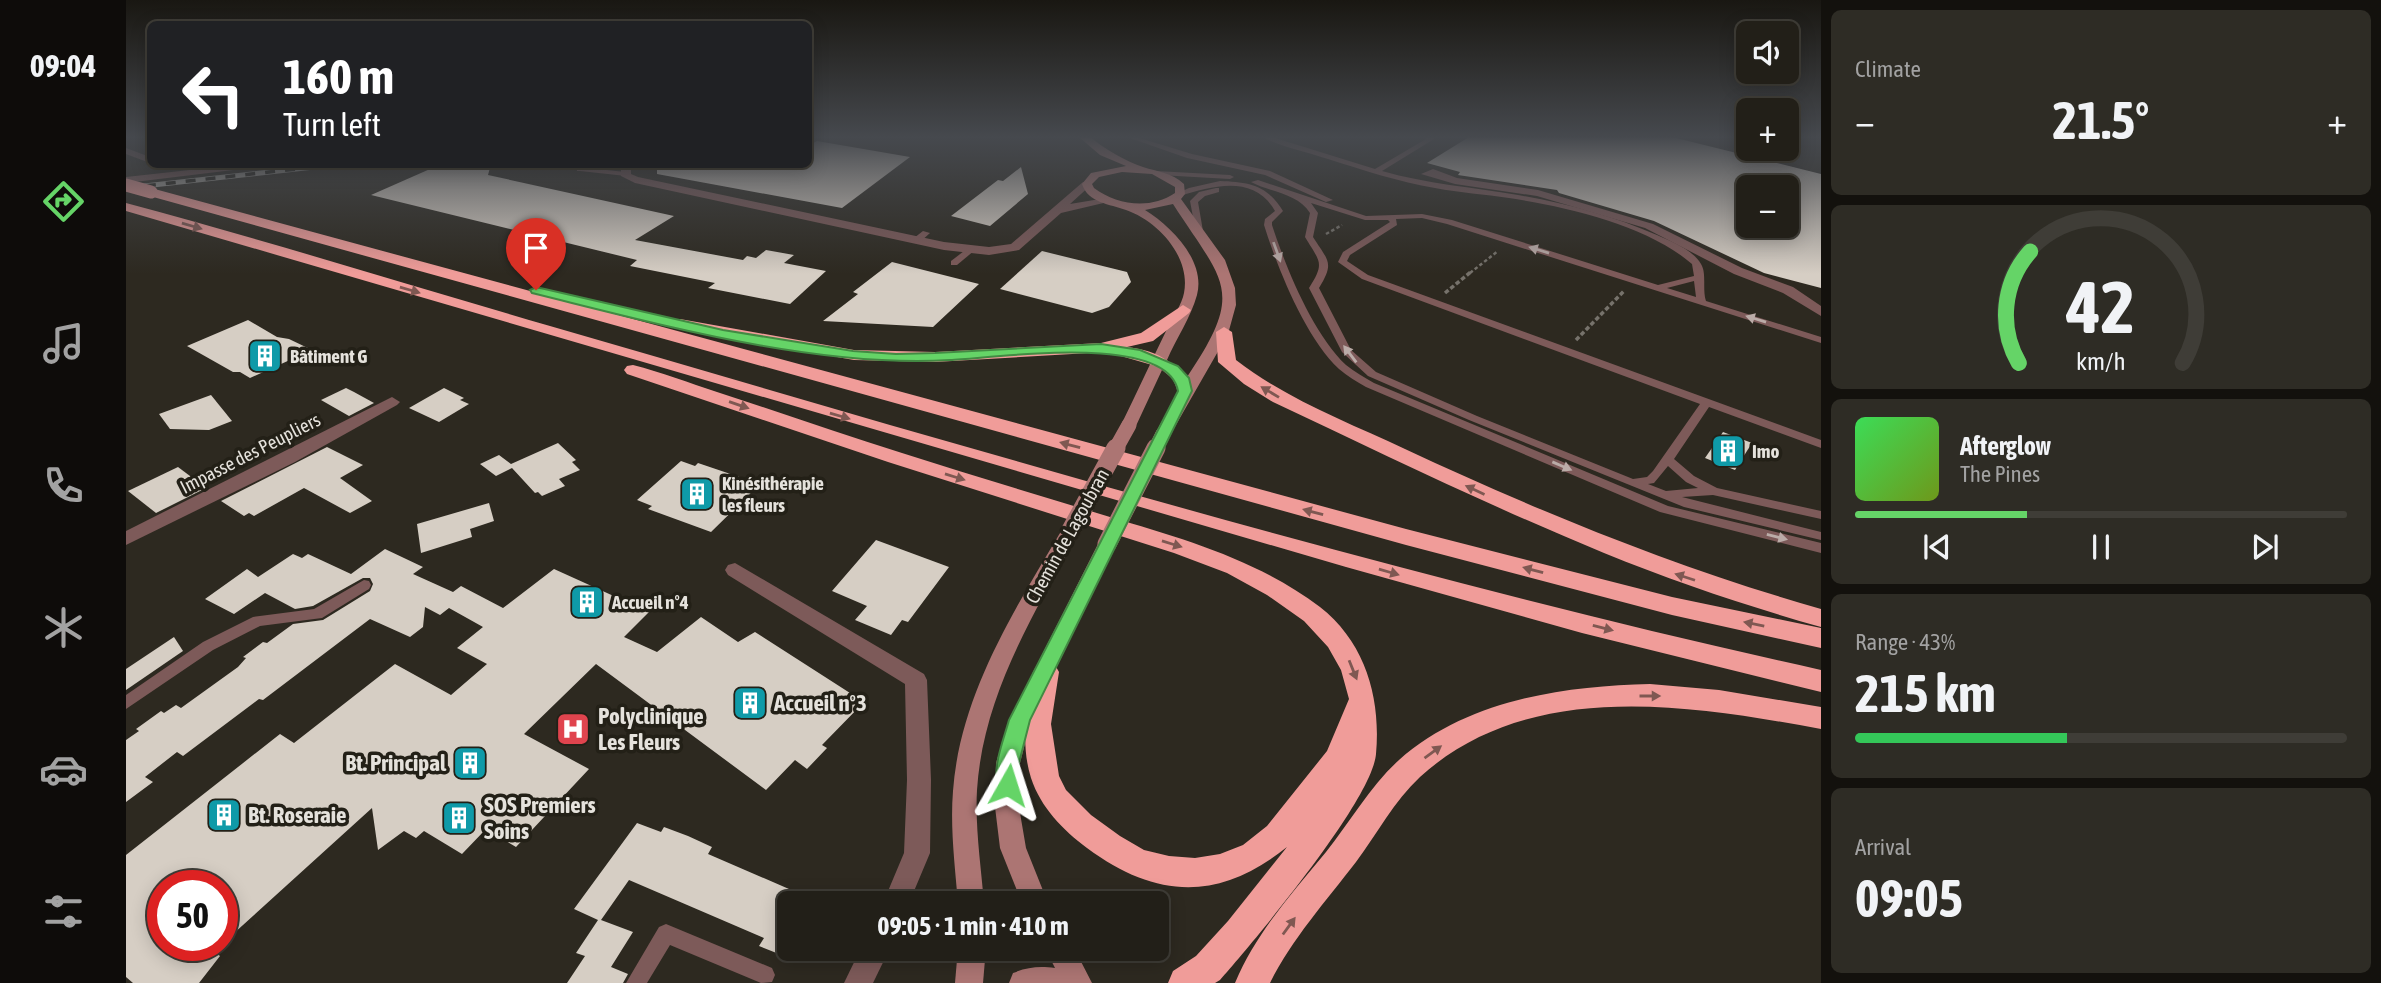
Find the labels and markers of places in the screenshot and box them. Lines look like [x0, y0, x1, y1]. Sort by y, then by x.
pin [506, 218, 566, 290]
building icon: Bâtiment G [246, 337, 284, 375]
place label: Bâtiment G [290, 345, 367, 367]
building icon: Imo [1709, 432, 1747, 470]
place label: Imo [1752, 440, 1780, 462]
place label: Kinésithérapie les fleurs [722, 472, 824, 516]
building icon: Kinésithérapie les fleurs [678, 475, 716, 513]
building icon: Accueil n°4 [568, 583, 606, 621]
place label: Accueil n°4 [611, 591, 689, 613]
building icon: Accueil n°3 [731, 684, 769, 722]
place label: Accueil n°3 [773, 690, 867, 716]
place label: Polyclinique Les Fleurs [598, 703, 704, 755]
hospital icon: Polyclinique Les Fleurs [554, 710, 592, 748]
building icon: Bt. Principal [451, 744, 489, 782]
place label: Bt. Principal [345, 750, 447, 776]
place label: SOS Premiers Soins [484, 792, 596, 844]
building icon: Bt. Roseraie [205, 796, 243, 834]
building icon: SOS Premiers Soins [440, 799, 478, 837]
place label: Bt. Roseraie [248, 802, 346, 828]

